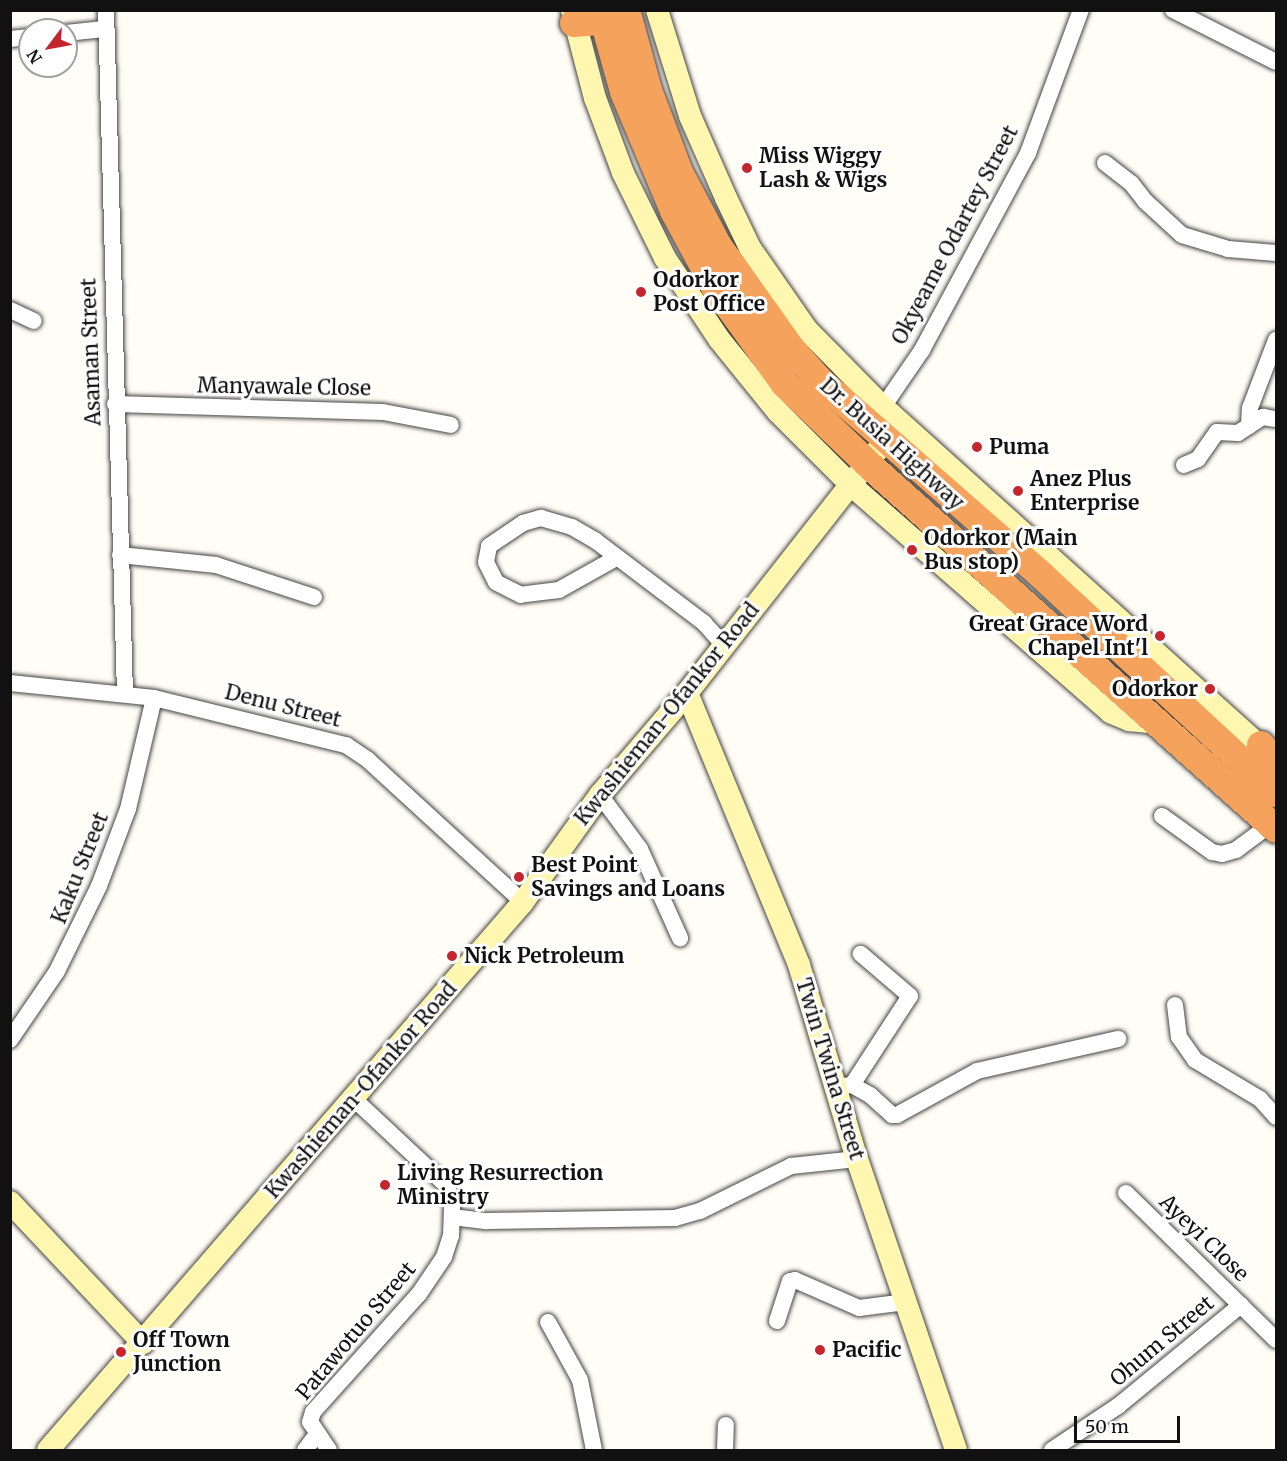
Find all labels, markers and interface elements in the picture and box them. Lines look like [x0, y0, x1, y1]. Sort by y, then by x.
north arrow [18, 18, 78, 78]
text: N [23, 46, 46, 67]
street label: Okyeame Odartey Street [886, 121, 1024, 349]
place label: Miss Wiggy Lash & Wigs [759, 143, 887, 193]
marker: Miss Wiggy Lash & Wigs [740, 161, 754, 175]
place label: Odorkor Post Office [653, 267, 765, 317]
street label: Asaman Street [76, 278, 106, 426]
marker: Odorkor Post Office [634, 285, 648, 299]
street label: Manyawale Close [197, 373, 371, 401]
street label: Dr. Busia Highway [815, 373, 969, 515]
place label: Puma [989, 434, 1049, 460]
marker: Puma [970, 440, 984, 454]
place label: Anez Plus Enterprise [1030, 466, 1139, 516]
marker: Anez Plus Enterprise [1011, 484, 1025, 498]
place label: Odorkor (Main Bus stop) [924, 525, 1078, 575]
marker: Odorkor (Main Bus stop) [905, 543, 919, 557]
street label: Kwashieman-Ofankor Road [569, 598, 765, 830]
place label: Great Grace Word Chapel Int'l [969, 611, 1148, 661]
marker: Great Grace Word Chapel Int'l [1153, 629, 1167, 643]
place label: Odorkor [1112, 676, 1198, 702]
street label: Denu Street [222, 679, 344, 733]
marker: Odorkor [1203, 682, 1217, 696]
street label: Kaku Street [46, 809, 114, 927]
place label: Best Point Savings and Loans [531, 852, 725, 902]
marker: Best Point Savings and Loans [512, 870, 526, 884]
place label: Nick Petroleum [464, 943, 624, 969]
marker: Nick Petroleum [445, 949, 459, 963]
street label: Twin Twina Street [790, 975, 870, 1163]
street label: Kwashieman-Ofankor Road [260, 976, 462, 1204]
place label: Living Resurrection Ministry [397, 1160, 603, 1210]
marker: Living Resurrection Ministry [378, 1178, 392, 1192]
street label: Ayeyi Close [1154, 1189, 1254, 1287]
street label: Patawotuo Street [291, 1257, 421, 1405]
street label: Ohum Street [1105, 1290, 1219, 1392]
place label: Off Town Junction [133, 1327, 230, 1377]
place label: Pacific [832, 1337, 902, 1363]
marker: Pacific [813, 1343, 827, 1357]
marker: Off Town Junction [114, 1345, 128, 1359]
scale bar [1077, 1404, 1184, 1442]
text: 50 m [1085, 1415, 1129, 1438]

